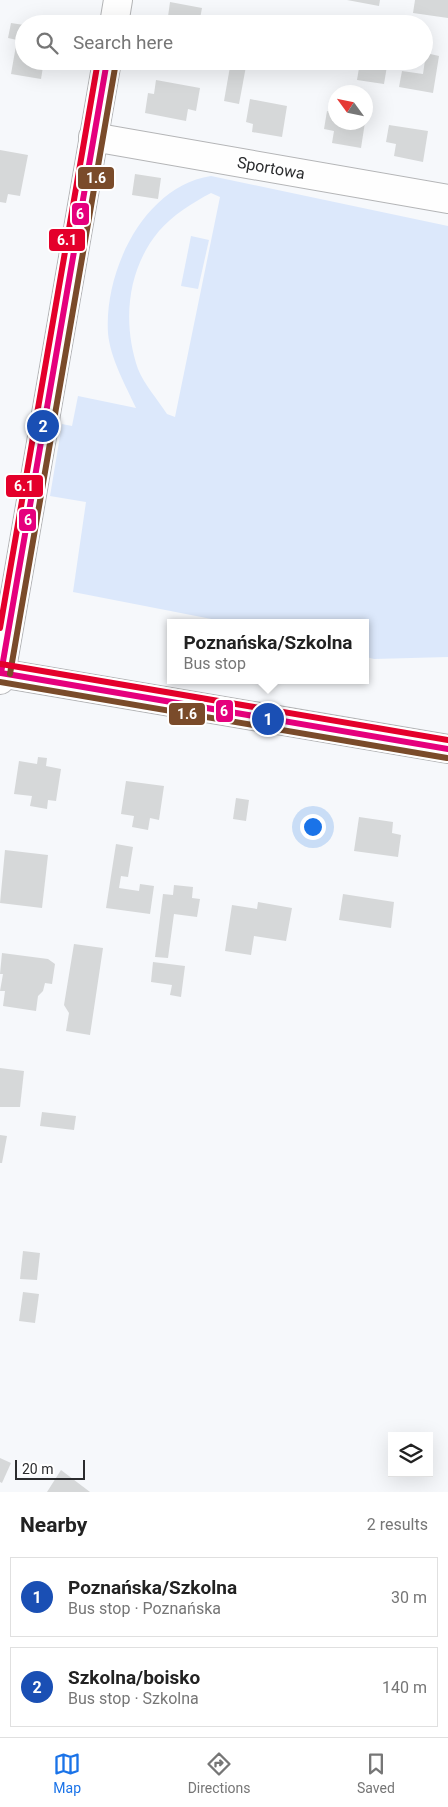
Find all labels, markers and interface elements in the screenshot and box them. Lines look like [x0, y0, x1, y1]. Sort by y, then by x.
search box [15, 15, 433, 70]
icon: search [33, 29, 61, 57]
text: Search here [73, 31, 173, 54]
north arrow [328, 85, 373, 130]
street label: Sportowa [236, 153, 306, 183]
line badge: 1.6 [77, 166, 115, 190]
text: 1.6 [86, 170, 106, 186]
line badge: 6 [71, 202, 90, 226]
text: 6 [76, 206, 84, 222]
line badge: 6.1 [48, 228, 86, 252]
text: 6.1 [57, 232, 77, 248]
pin: 2 [27, 407, 59, 445]
line badge: 6.1 [5, 474, 44, 498]
text: 6.1 [14, 478, 34, 494]
line badge: 6 [18, 508, 37, 532]
text: 6 [24, 512, 32, 528]
popup [167, 619, 369, 684]
text: Poznańska/Szkolna [183, 631, 353, 654]
text: Bus stop [183, 654, 246, 673]
line badge: 6 [215, 699, 234, 723]
pin: 1 [252, 700, 284, 738]
line badge: 1.6 [168, 702, 206, 726]
text: 6 [220, 703, 228, 719]
text: 1.6 [177, 706, 197, 722]
your location [300, 814, 326, 840]
map controls [388, 1432, 433, 1477]
button: layers [388, 1432, 433, 1477]
scale bar [15, 1457, 85, 1480]
text: 20 m [22, 1461, 54, 1477]
text: Nearby [20, 1513, 87, 1537]
text: 2 results [367, 1515, 428, 1534]
text: Poznańska/Szkolna [68, 1576, 237, 1599]
text: 1 [32, 1588, 42, 1607]
text: 30 m [391, 1588, 427, 1607]
text: Bus stop · Poznańska [68, 1599, 221, 1618]
text: Szkolna/boisko [68, 1666, 200, 1689]
text: 2 [32, 1678, 42, 1697]
text: 140 m [382, 1678, 427, 1697]
text: Bus stop · Szkolna [68, 1689, 199, 1708]
tab: Map [53, 1750, 81, 1796]
tab: Directions [188, 1750, 251, 1796]
tab: Saved [357, 1750, 395, 1796]

